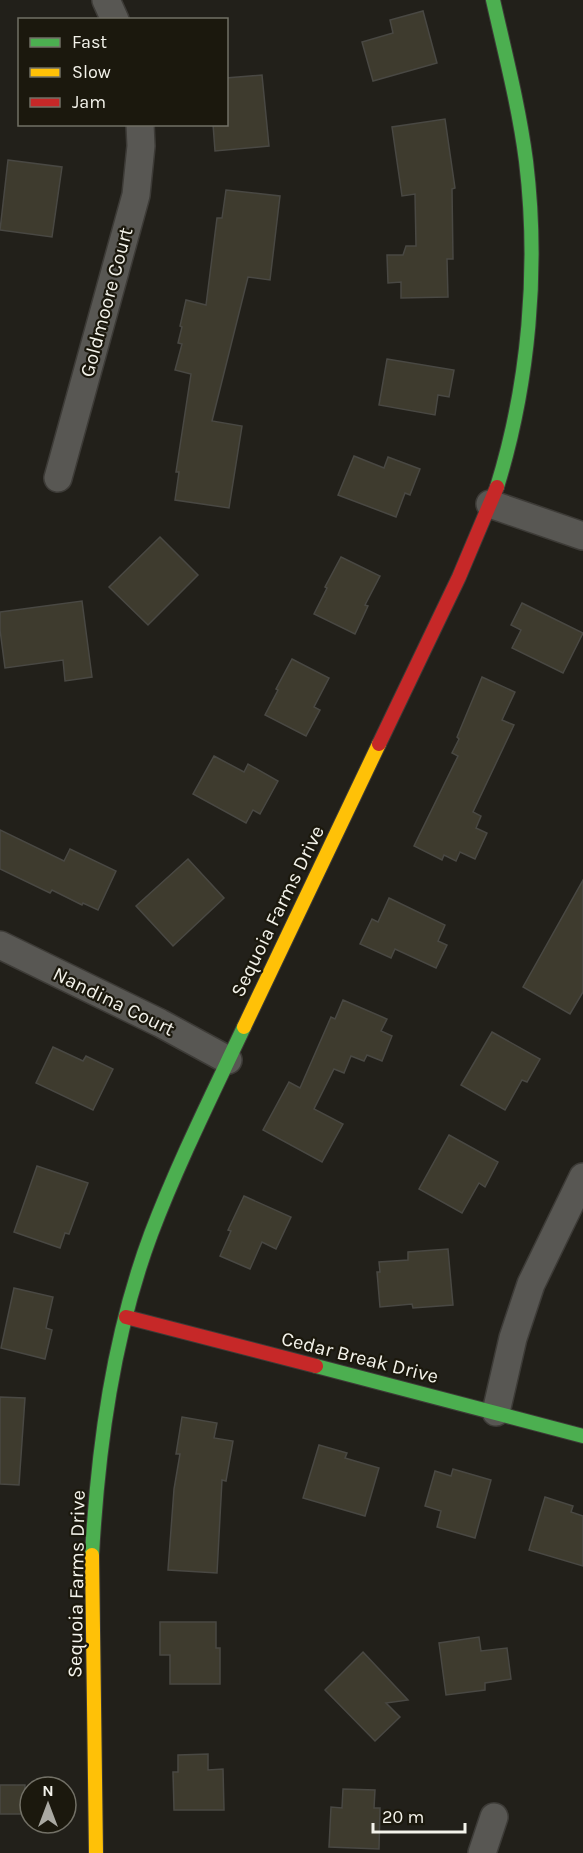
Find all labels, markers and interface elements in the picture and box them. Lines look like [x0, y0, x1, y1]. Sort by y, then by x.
legend [18, 18, 228, 126]
text: Fast [72, 31, 107, 53]
text: Slow [72, 61, 111, 83]
text: Jam [72, 91, 106, 113]
street label: Goldmoore Court [75, 224, 138, 380]
street label: Sequoia Farms Drive [226, 822, 329, 1001]
street label: Nandina Court [49, 962, 179, 1041]
street label: Cedar Break Drive [279, 1327, 441, 1388]
street label: Sequoia Farms Drive [63, 1490, 90, 1678]
north arrow [18, 1775, 78, 1835]
text: N [42, 1781, 54, 1800]
scale bar [373, 1796, 464, 1834]
text: 20 m [382, 1806, 424, 1828]

